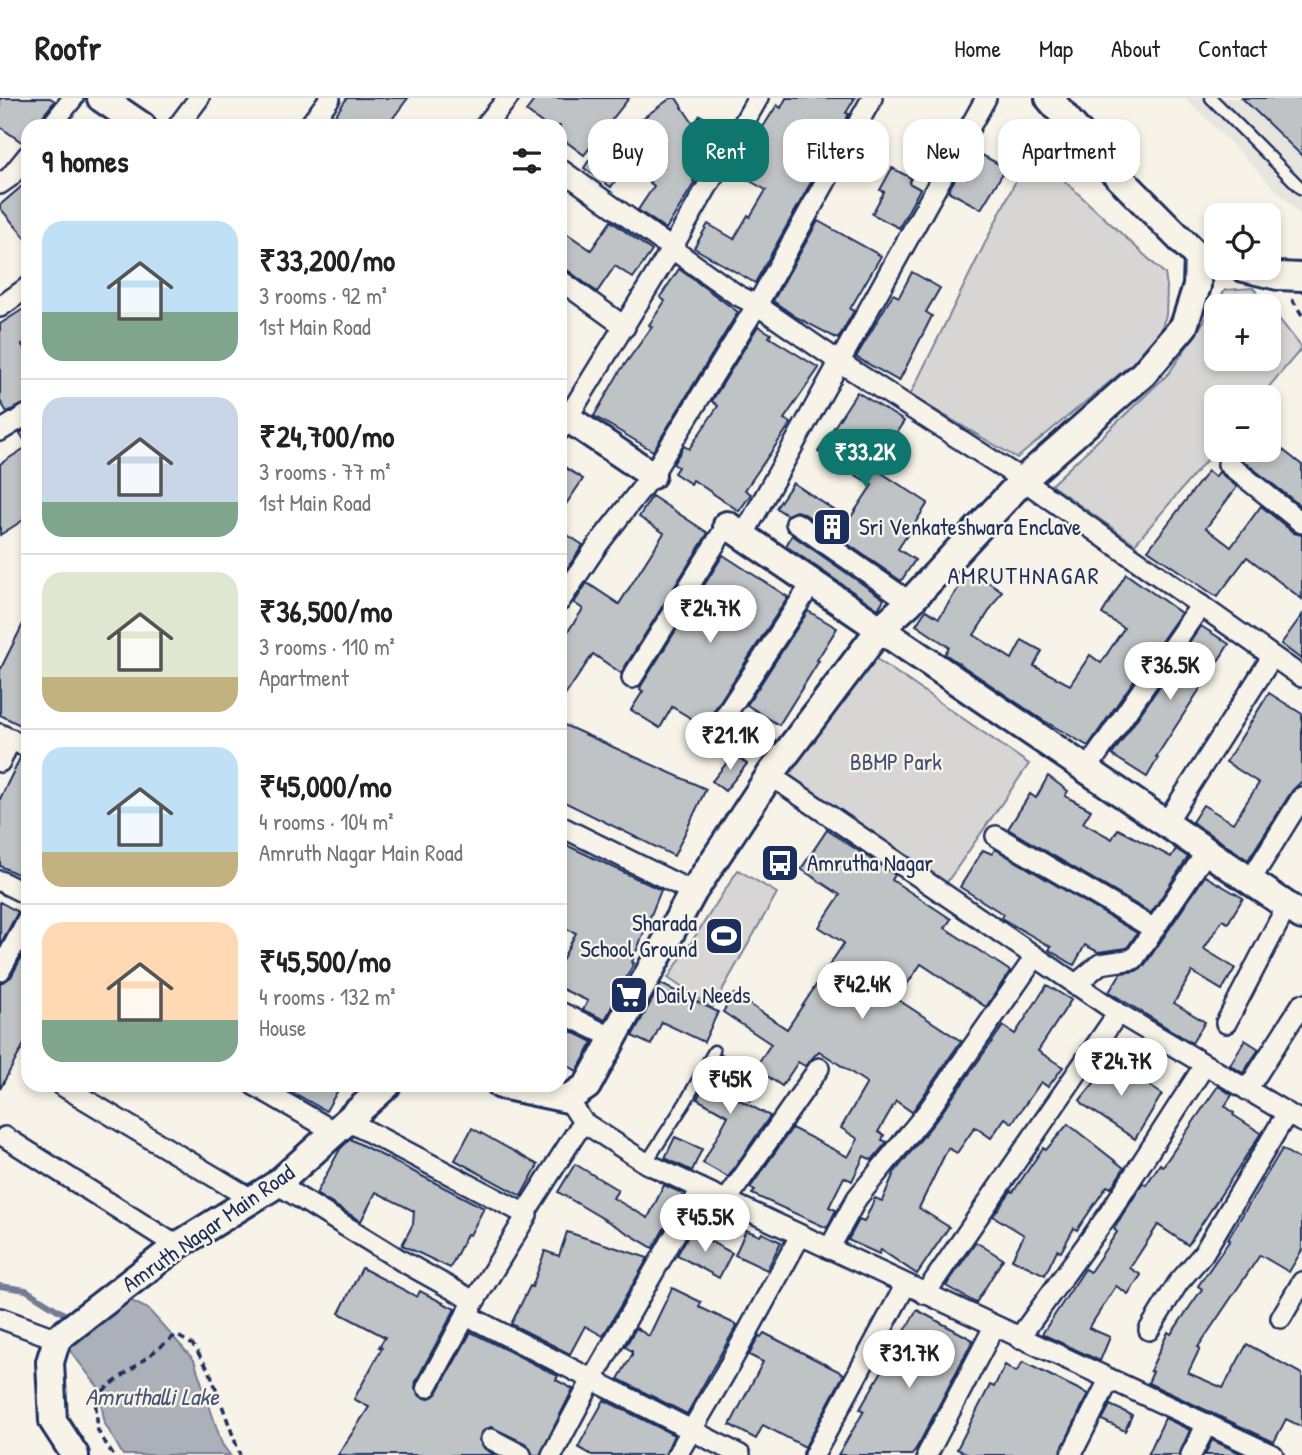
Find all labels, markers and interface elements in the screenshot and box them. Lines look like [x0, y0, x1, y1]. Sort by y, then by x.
text: Roofr [35, 26, 101, 70]
text: Home [954, 32, 1001, 64]
text: Map [1039, 32, 1073, 64]
text: About [1111, 32, 1160, 64]
text: Contact [1198, 32, 1267, 64]
chip: Buy [588, 119, 668, 182]
chip: Rent [682, 119, 769, 182]
chip: Filters [783, 119, 889, 182]
chip: New [903, 119, 984, 182]
chip: Apartment [998, 119, 1140, 182]
text: 9 homes [42, 141, 129, 181]
icon: filters [508, 142, 546, 180]
map controls [1204, 203, 1281, 462]
button: locate [1204, 203, 1281, 280]
text: ₹33,200/mo [259, 240, 395, 280]
icon: home [98, 249, 182, 333]
text: 3 rooms · 92 m² [259, 280, 387, 311]
button: + [1204, 294, 1281, 371]
text: 1st Main Road [259, 311, 371, 342]
button: − [1204, 385, 1281, 462]
text: ₹24,700/mo [259, 416, 394, 456]
icon: home [98, 425, 182, 509]
pin: ₹33.2K [808, 430, 922, 489]
text: ₹33.2K [834, 436, 896, 467]
text: 3 rooms · 77 m² [259, 456, 391, 487]
text: 1st Main Road [259, 487, 371, 518]
building icon: Sri Venkateshwara Enclave [811, 506, 853, 548]
place label: Sri Venkateshwara Enclave [859, 511, 1081, 542]
district label: AMRUTHNAGAR [947, 559, 1101, 591]
pin: ₹24.7K [653, 586, 767, 645]
text: ₹36,500/mo [259, 591, 392, 631]
text: ₹24.7K [680, 592, 740, 623]
icon: home [98, 600, 182, 684]
text: 3 rooms · 110 m² [259, 631, 395, 662]
pin: ₹36.5K [1113, 642, 1227, 702]
text: ₹36.5K [1140, 649, 1200, 680]
text: Apartment [259, 662, 349, 693]
pin: ₹21.1K [673, 712, 787, 772]
text: ₹21.1K [701, 719, 759, 750]
park label: BBMP Park [850, 746, 942, 777]
text: ₹45,000/mo [259, 766, 392, 806]
icon: home [98, 775, 182, 859]
text: 4 rooms · 104 m² [259, 806, 393, 837]
text: Amruth Nagar Main Road [259, 837, 463, 868]
bus stop icon: Amrutha Nagar [759, 842, 801, 884]
place label: Amrutha Nagar [807, 847, 933, 878]
place label: Sharada School Ground [580, 907, 697, 964]
sports icon: Sharada School Ground [703, 915, 745, 957]
text: ₹45,500/mo [259, 941, 391, 981]
icon: home [98, 950, 182, 1034]
pin: ₹42.4K [805, 962, 919, 1021]
text: ₹42.4K [833, 968, 891, 999]
supermarket icon: Daily Needs [608, 974, 650, 1016]
place label: Daily Needs [656, 979, 751, 1010]
text: 4 rooms · 132 m² [259, 981, 396, 1012]
text: House [259, 1012, 306, 1043]
pin: ₹24.7K [1064, 1038, 1178, 1098]
text: ₹24.7K [1091, 1045, 1151, 1076]
pin: ₹45K [689, 1056, 771, 1116]
text: ₹45K [708, 1063, 752, 1094]
street label: Amruth Nagar Main Road [115, 1156, 300, 1299]
pin: ₹45.5K [648, 1194, 762, 1254]
text: ₹45.5K [676, 1201, 734, 1232]
pin: ₹31.7K [852, 1330, 966, 1390]
text: ₹31.7K [879, 1337, 939, 1368]
water label: Amruthalli Lake [85, 1380, 220, 1412]

